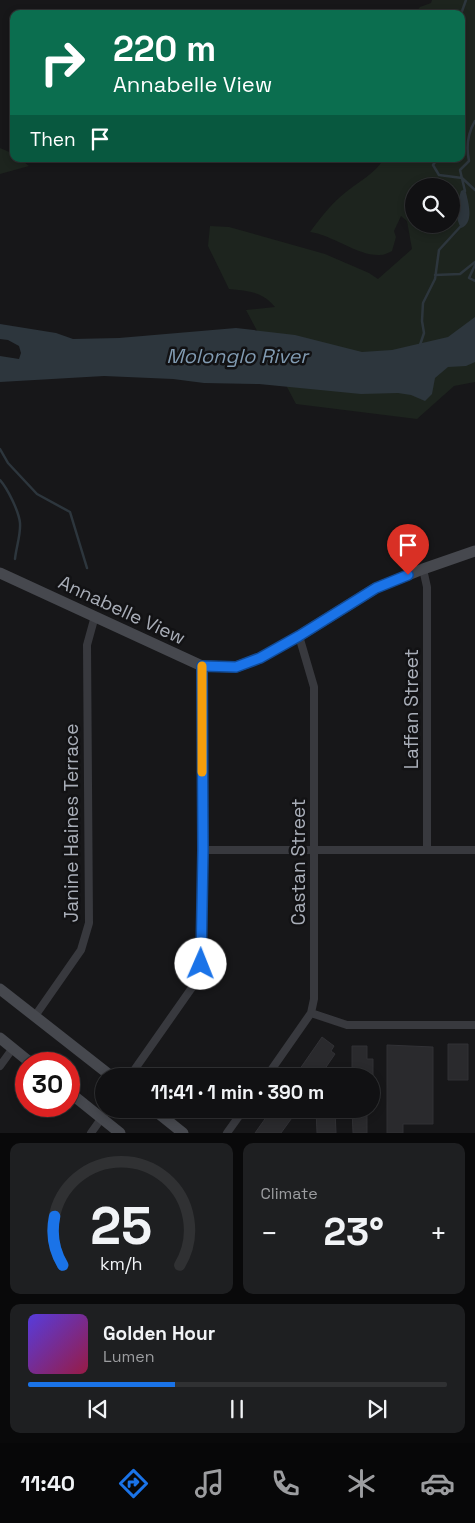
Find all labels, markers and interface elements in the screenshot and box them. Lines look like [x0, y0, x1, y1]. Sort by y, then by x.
text: 220 m [113, 27, 216, 71]
icon: right [30, 30, 95, 95]
text: Annabelle View [113, 70, 272, 98]
icon: arrive [86, 125, 114, 153]
text: Then [30, 127, 76, 152]
map controls [405, 178, 460, 233]
button: search [405, 178, 460, 233]
water label: Molonglo River [166, 343, 310, 369]
pin [387, 524, 429, 575]
icon: arrive [394, 531, 422, 559]
street label: Annabelle View [54, 570, 190, 650]
street label: Laffan Street [399, 649, 424, 769]
street label: Janine Haines Terrace [59, 724, 84, 922]
street label: Castan Street [286, 798, 311, 926]
position arrow [174, 937, 226, 989]
speed limit sign: 30 [15, 1052, 80, 1117]
text: 11:41 · 1 min · 390 m [151, 1080, 324, 1105]
text: Climate [261, 1183, 318, 1204]
text: 25 [90, 1193, 152, 1259]
text: 23° [323, 1208, 384, 1256]
text: − [261, 1215, 278, 1251]
text: + [430, 1215, 447, 1251]
text: km/h [100, 1252, 143, 1275]
text: Golden Hour [103, 1321, 215, 1346]
text: Lumen [103, 1346, 155, 1367]
icon: previous [84, 1395, 112, 1423]
icon: pause [223, 1395, 251, 1423]
icon: next [363, 1395, 391, 1423]
icon: directions [116, 1466, 151, 1501]
icon: music [192, 1466, 227, 1501]
icon: phone [268, 1466, 303, 1501]
icon: climate [344, 1466, 379, 1501]
icon: car [420, 1466, 455, 1501]
text: 11:40 [20, 1469, 75, 1497]

